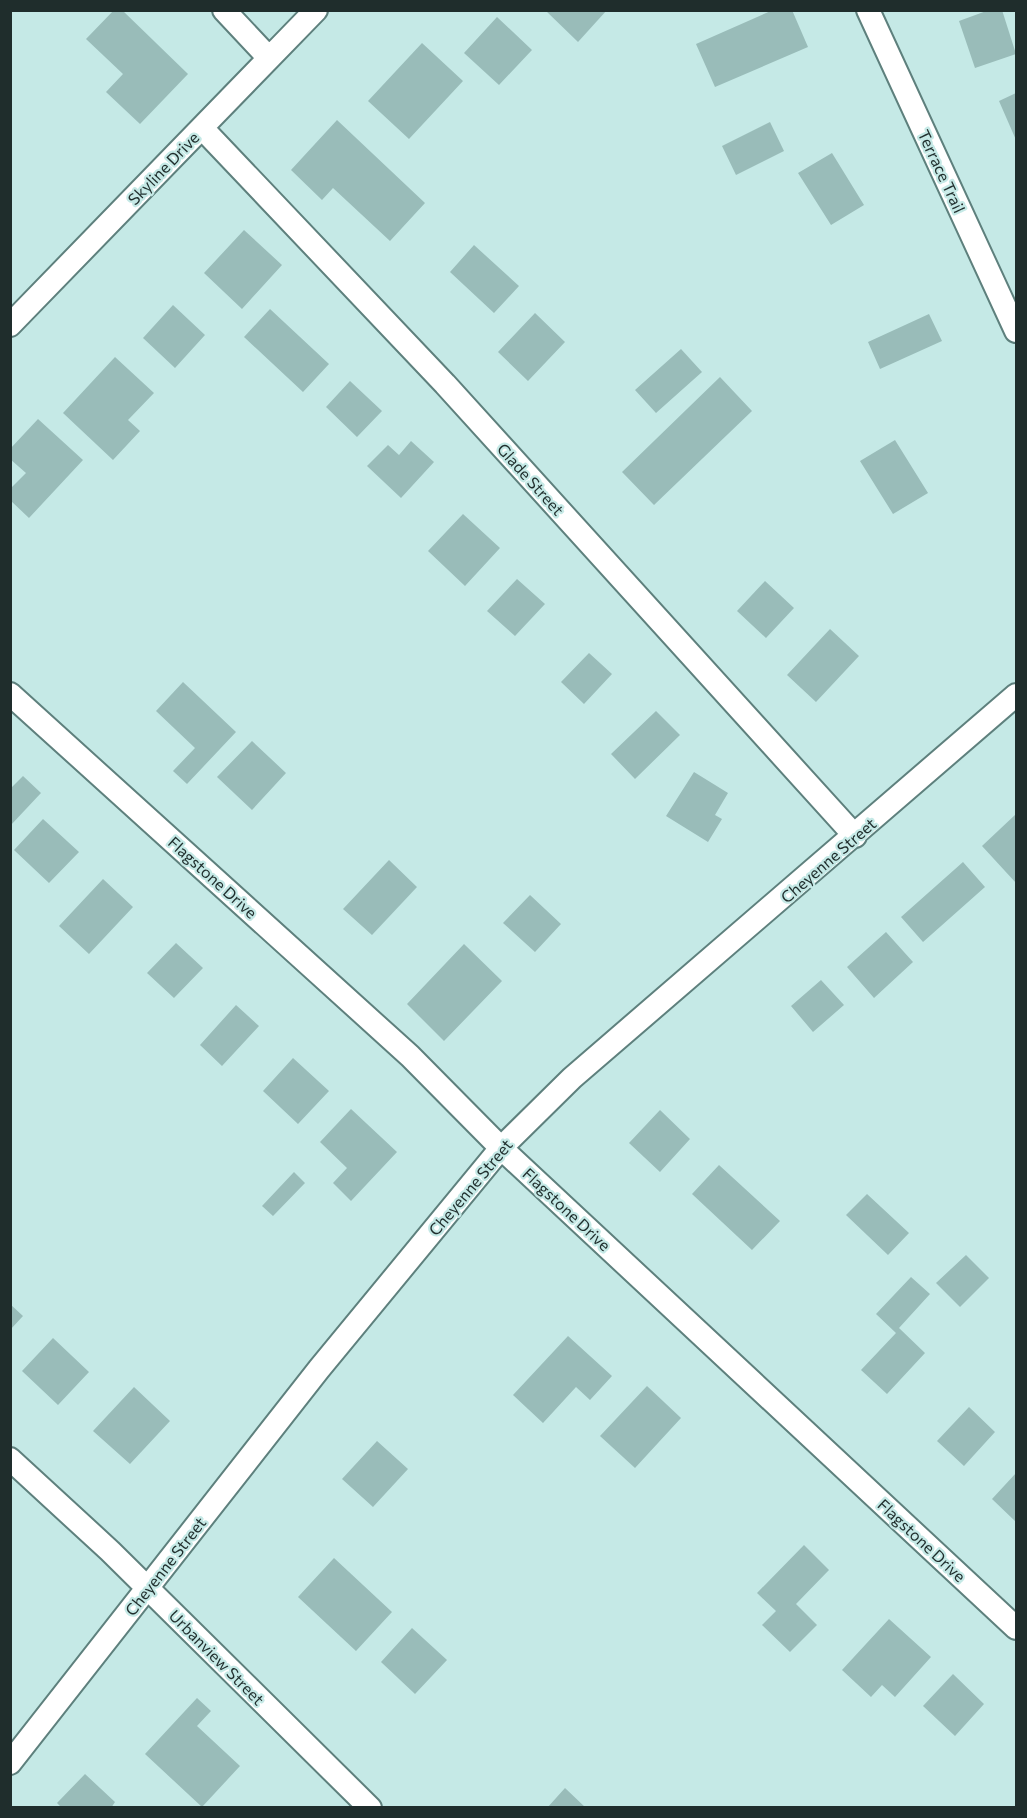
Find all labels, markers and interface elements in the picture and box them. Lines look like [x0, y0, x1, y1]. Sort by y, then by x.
street label: Terrace Trail [914, 126, 970, 216]
street label: Skyline Drive [124, 128, 202, 208]
street label: Glade Street [494, 439, 569, 519]
street label: Cheyenne Street [777, 813, 880, 906]
street label: Flagstone Drive [165, 832, 261, 922]
street label: Cheyenne Street [424, 1135, 516, 1239]
street label: Flagstone Drive [519, 1164, 615, 1254]
street label: Flagstone Drive [874, 1495, 970, 1585]
street label: Cheyenne Street [121, 1513, 210, 1619]
street label: Urbanview Street [166, 1606, 269, 1709]

